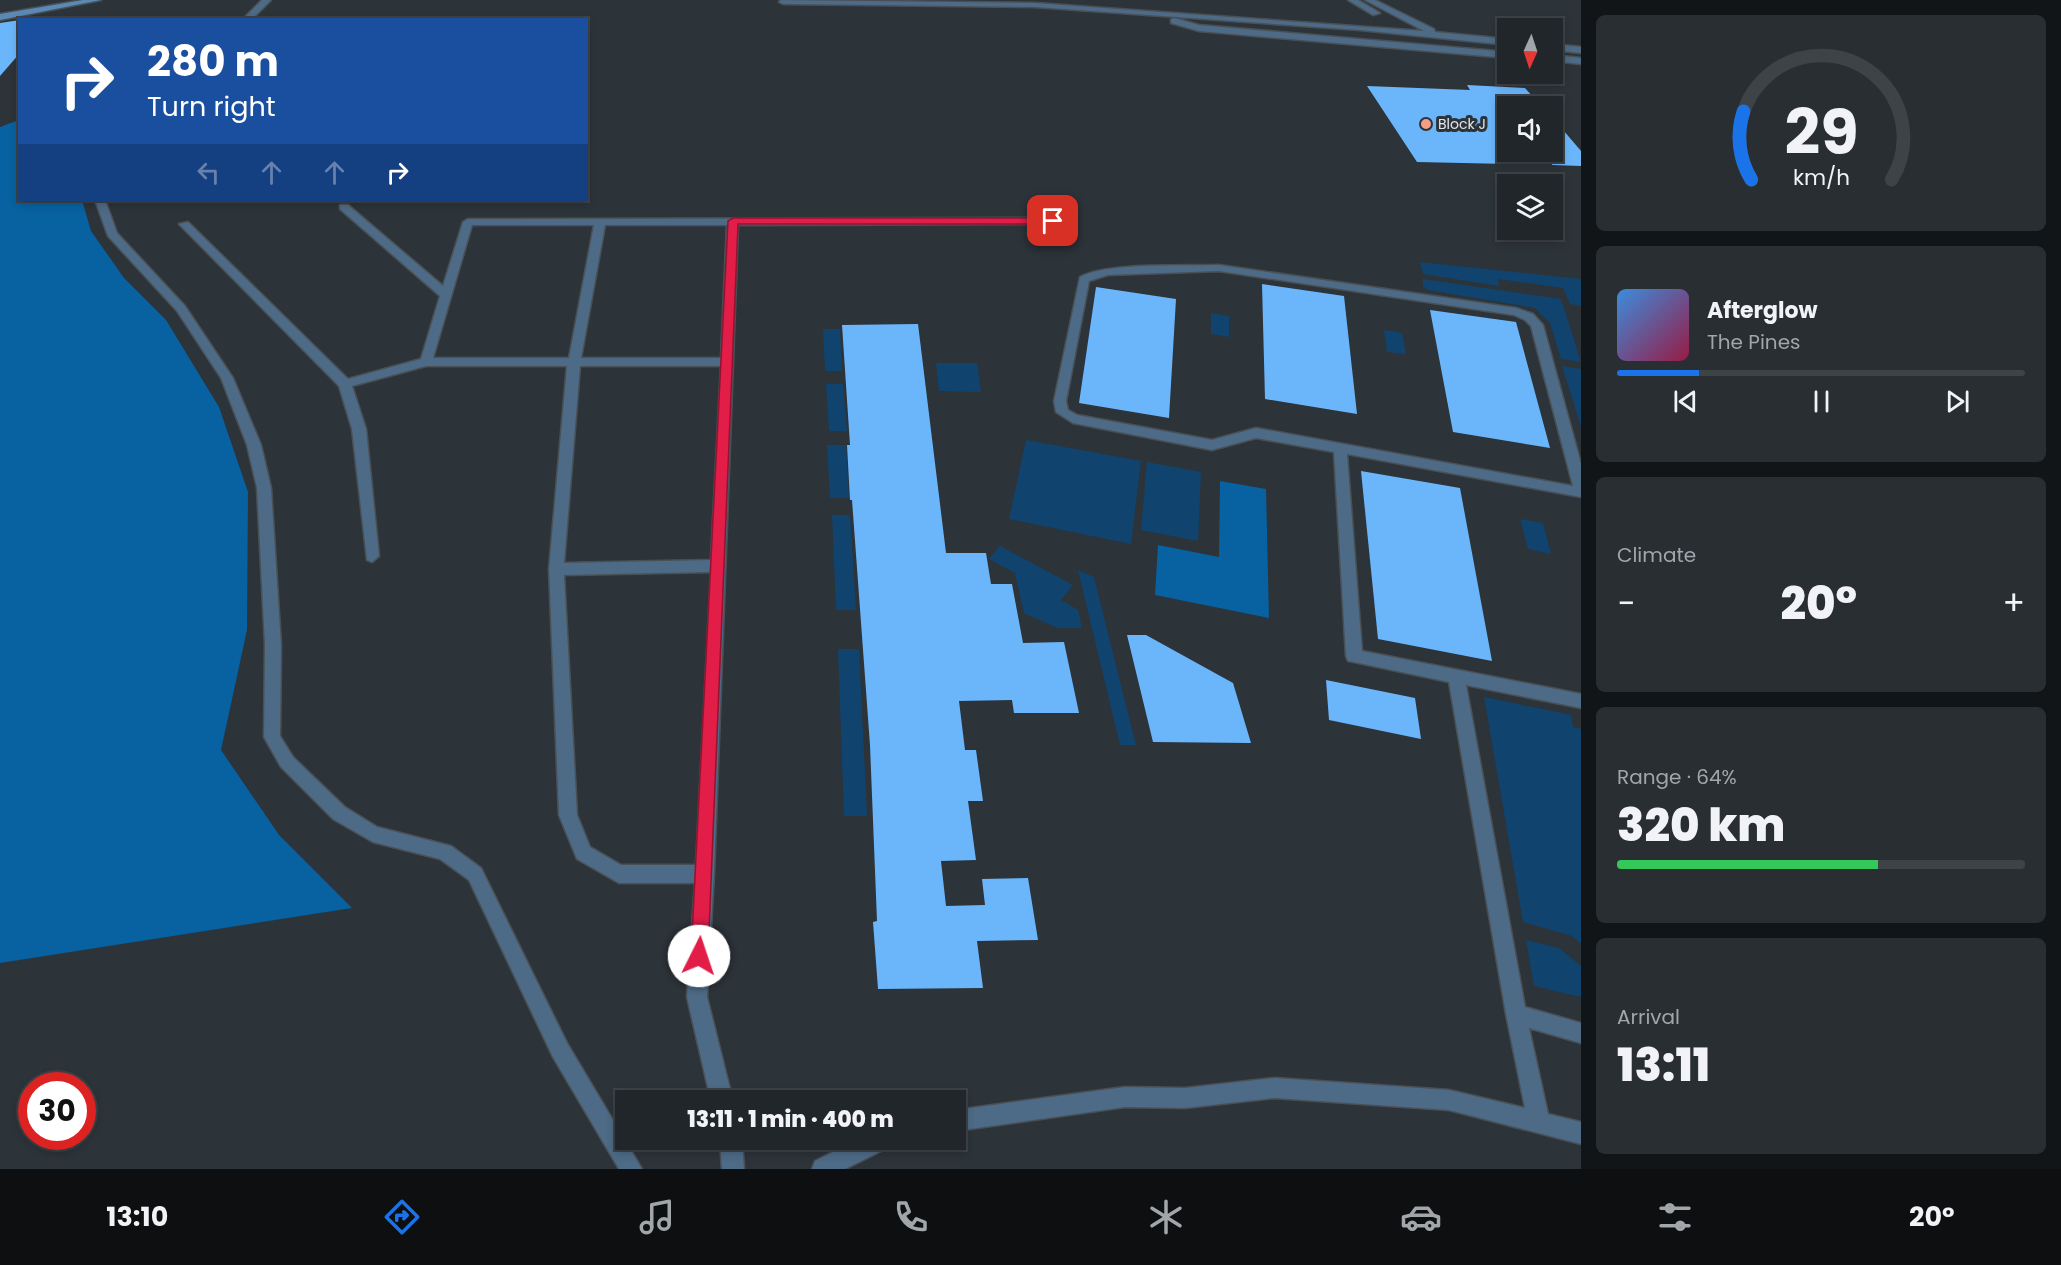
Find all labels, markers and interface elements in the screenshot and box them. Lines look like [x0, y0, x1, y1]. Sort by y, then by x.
north arrow [1497, 18, 1563, 84]
map controls [1497, 18, 1563, 240]
text: 280 m [147, 32, 279, 91]
icon: right [48, 42, 126, 120]
text: Turn right [147, 88, 276, 125]
text: 29 [1784, 88, 1858, 176]
button: sound [1497, 96, 1563, 162]
place label: Block J [1438, 114, 1486, 134]
marker: Block J [1419, 117, 1433, 131]
icon: left [192, 156, 225, 189]
icon: ahead [255, 156, 288, 189]
icon: ahead [318, 156, 351, 189]
icon: right [381, 156, 414, 189]
text: km/h [1792, 162, 1850, 193]
button: layers [1497, 174, 1563, 240]
pin [1027, 195, 1078, 246]
icon: arrive [1036, 204, 1069, 237]
text: Afterglow [1707, 295, 1818, 326]
text: The Pines [1707, 328, 1801, 356]
icon: previous [1669, 385, 1702, 418]
icon: pause [1805, 385, 1838, 418]
icon: next [1941, 385, 1974, 418]
text: Climate [1617, 541, 1696, 569]
text: 20° [1780, 572, 1857, 635]
text: − [1617, 580, 1635, 627]
text: + [2002, 580, 2025, 627]
text: Range · 64% [1617, 763, 1737, 791]
text: 320 km [1617, 794, 1785, 857]
position arrow [667, 924, 731, 988]
text: Arrival [1617, 1003, 1680, 1031]
text: 13:11 [1617, 1034, 1710, 1097]
speed limit sign: 30 [18, 1072, 96, 1150]
text: 13:11 · 1 min · 400 m [687, 1104, 894, 1135]
icon: directions [381, 1196, 423, 1238]
icon: music [636, 1196, 678, 1238]
icon: phone [890, 1196, 932, 1238]
icon: climate [1145, 1196, 1187, 1238]
icon: car [1400, 1196, 1442, 1238]
icon: filters [1654, 1196, 1696, 1238]
text: 13:10 [106, 1198, 168, 1235]
text: 20° [1909, 1198, 1955, 1235]

